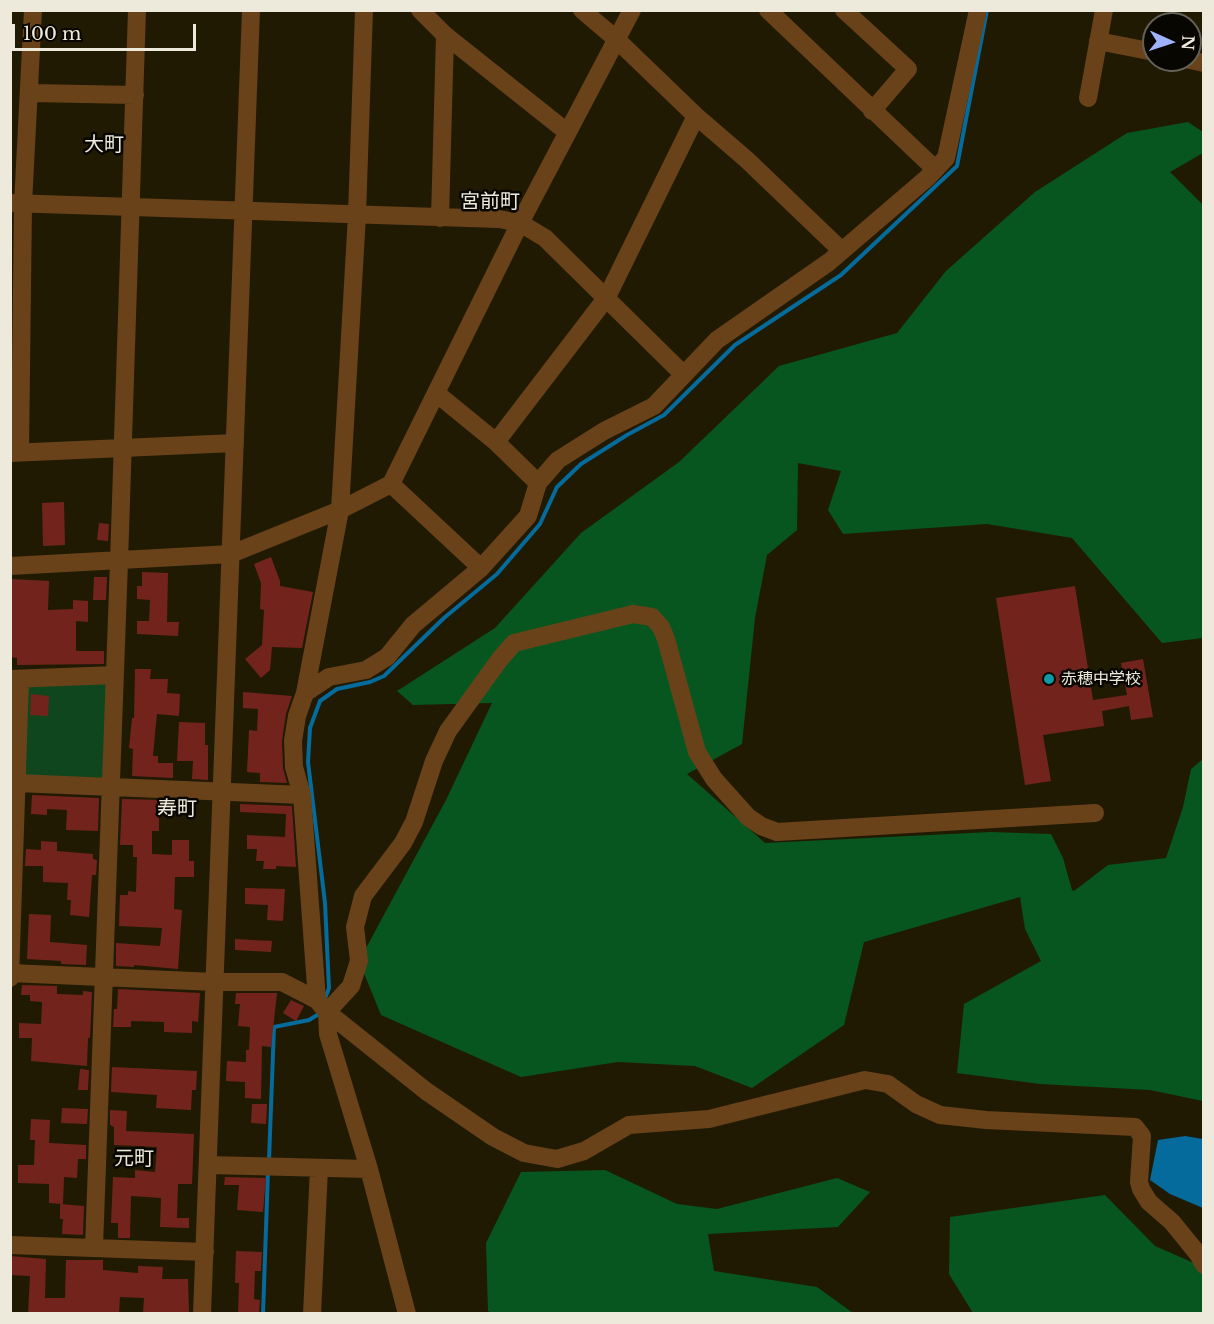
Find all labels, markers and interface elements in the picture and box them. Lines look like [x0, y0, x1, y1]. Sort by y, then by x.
scale bar [15, 12, 200, 50]
north arrow [1142, 12, 1202, 72]
text: 100 m [23, 23, 81, 45]
text: N [1178, 35, 1198, 51]
district label: 大町 [84, 133, 124, 157]
district label: 宮前町 [460, 190, 520, 214]
place label: 赤穂中学校 [1061, 669, 1141, 689]
marker: 赤穂中学校 [1042, 672, 1056, 686]
district label: 寿町 [157, 797, 197, 821]
district label: 元町 [114, 1147, 154, 1171]

